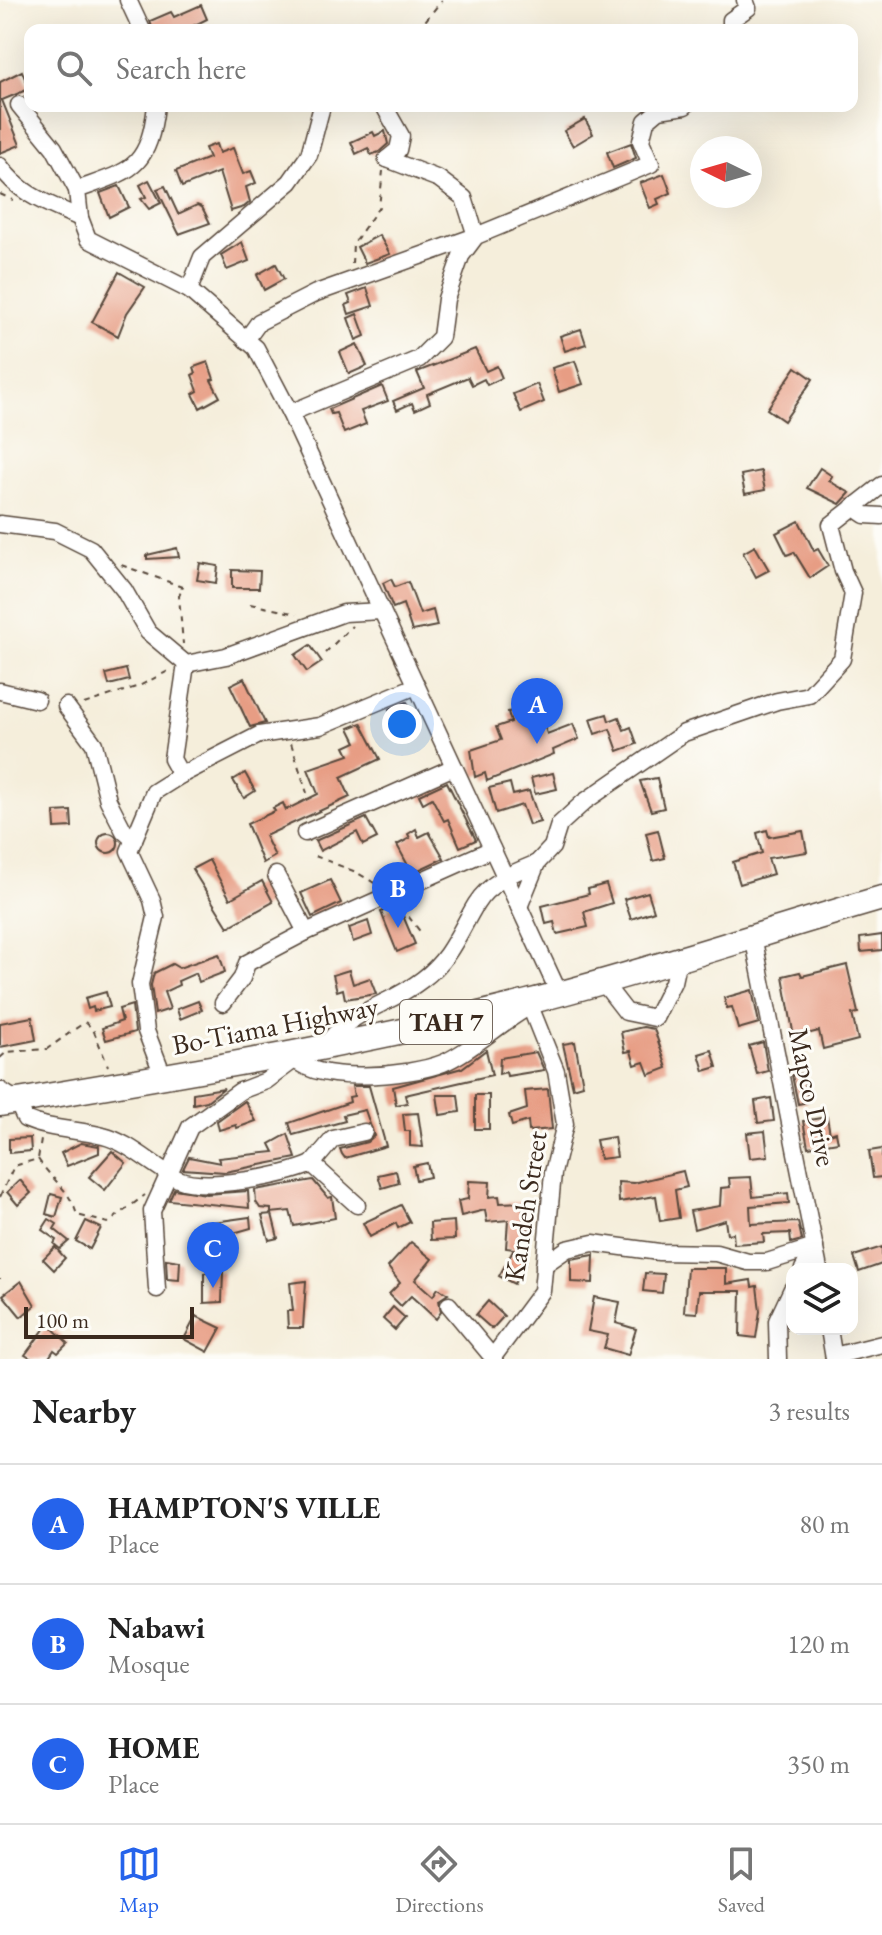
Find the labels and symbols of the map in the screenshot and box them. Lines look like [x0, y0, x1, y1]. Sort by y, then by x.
north arrow [690, 136, 762, 208]
pin: A [511, 678, 563, 744]
your location [382, 704, 422, 744]
pin: B [372, 862, 424, 928]
street label: Bo-Tiama Highway [169, 987, 382, 1063]
road number: TAH 7 [400, 1000, 492, 1044]
street label: Mapco Drive [781, 1025, 845, 1170]
street label: Kandeh Street [495, 1128, 555, 1284]
pin: C [187, 1222, 239, 1288]
scale bar [24, 1303, 194, 1339]

